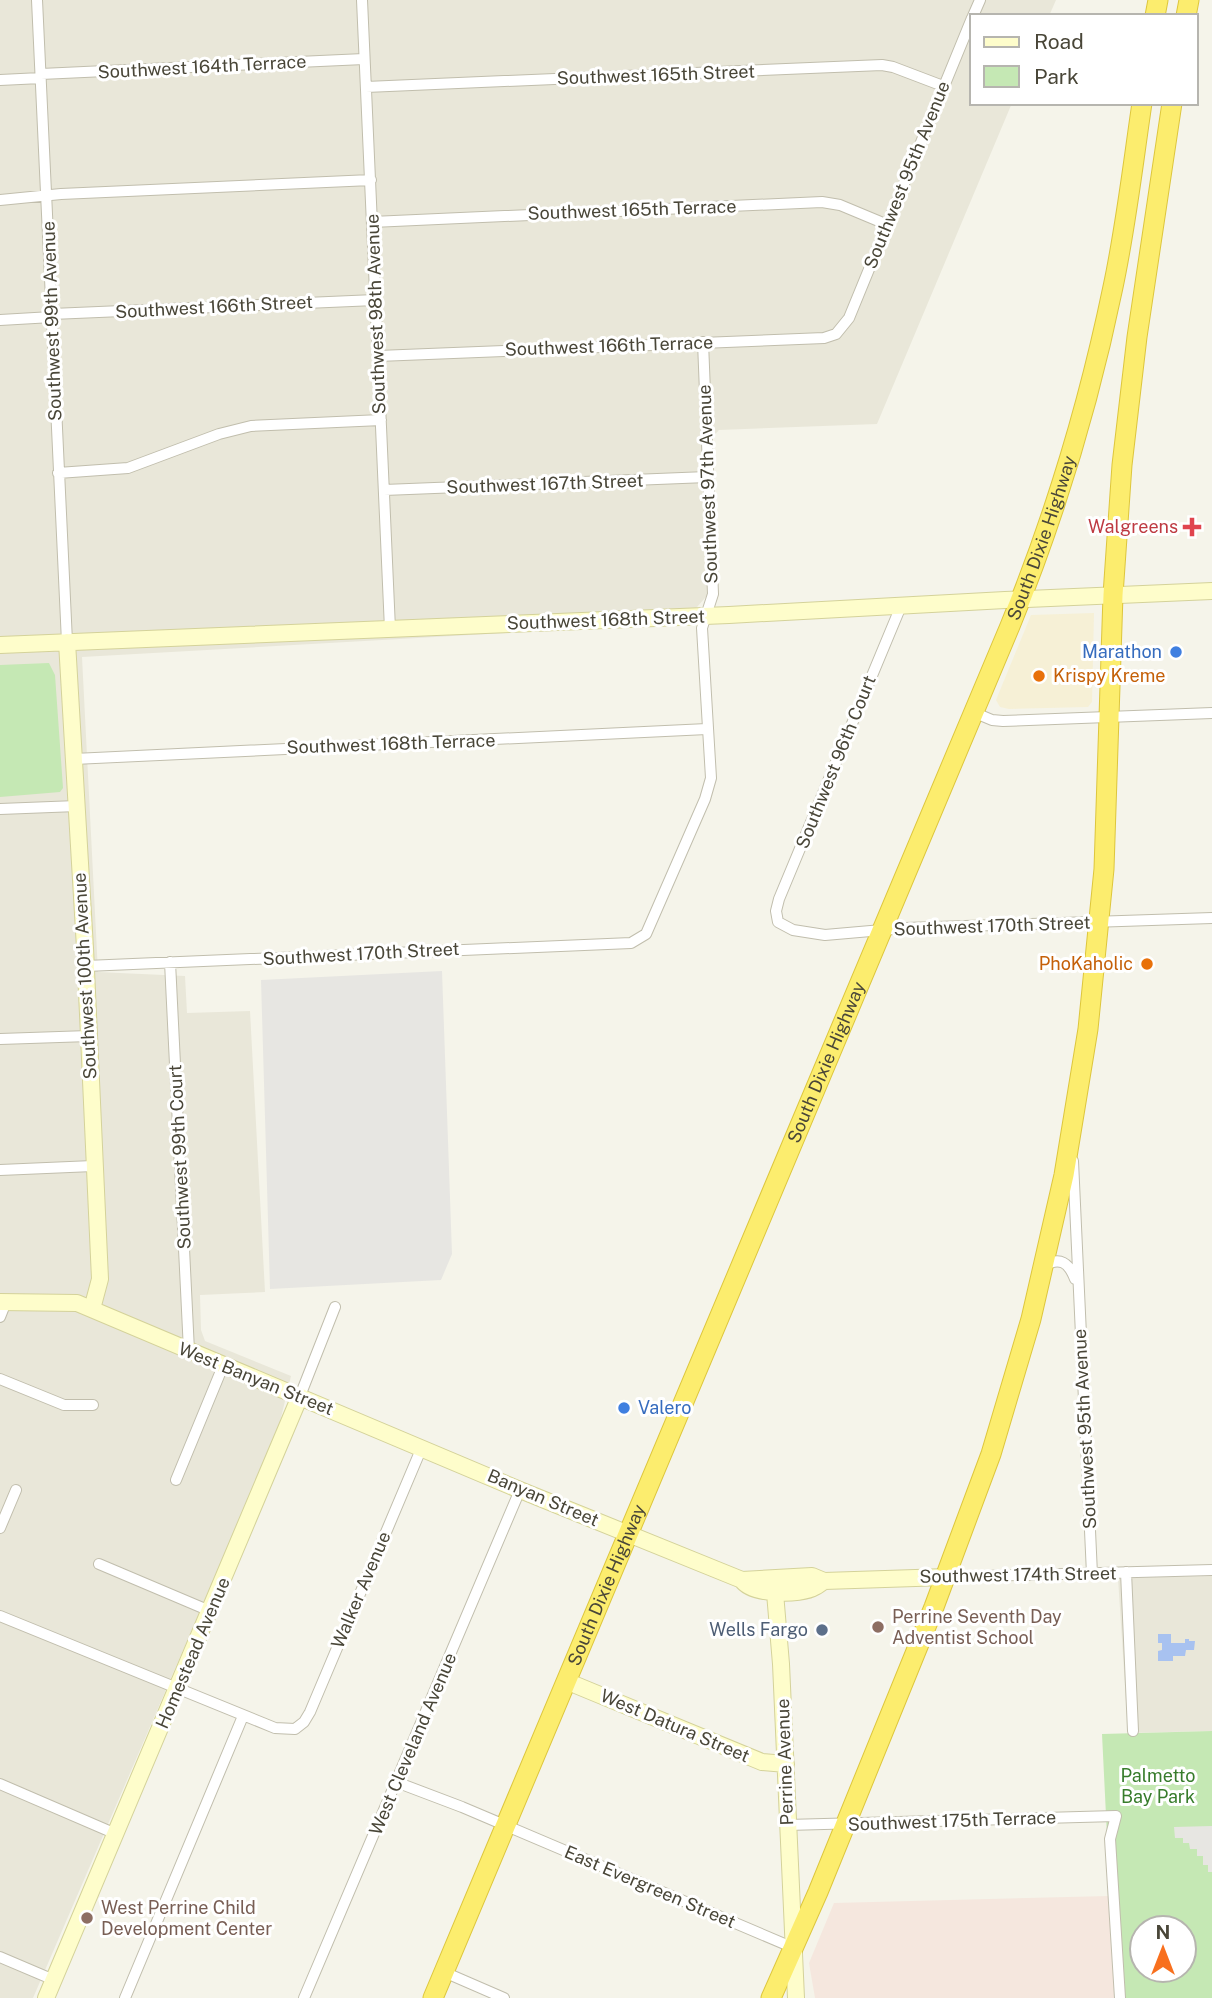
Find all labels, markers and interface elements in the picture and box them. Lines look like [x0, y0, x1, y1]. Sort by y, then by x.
legend [970, 14, 1198, 105]
text: Road [1034, 29, 1084, 54]
street label: Southwest 164th Terrace [97, 51, 307, 82]
street label: Southwest 165th Street [556, 61, 755, 88]
text: Park [1034, 64, 1079, 89]
street label: Southwest 95th Avenue [859, 78, 954, 272]
street label: Southwest 165th Terrace [527, 195, 737, 224]
street label: Southwest 98th Avenue [362, 214, 389, 415]
street label: Southwest 99th Avenue [38, 221, 65, 421]
street label: Southwest 166th Street [115, 291, 313, 322]
street label: Southwest 166th Terrace [504, 331, 714, 360]
street label: Southwest 97th Avenue [694, 384, 721, 584]
street label: South Dixie Highway [1002, 453, 1080, 623]
street label: Southwest 167th Street [446, 470, 644, 497]
place label: Walgreens [1088, 516, 1178, 537]
marker: Walgreens [1184, 519, 1200, 535]
street label: Southwest 168th Street [506, 606, 705, 633]
place label: Marathon [1082, 641, 1162, 662]
marker: Marathon [1168, 644, 1184, 660]
place label: Krispy Kreme [1053, 665, 1166, 686]
marker: Krispy Kreme [1031, 668, 1047, 684]
street label: Southwest 96th Court [791, 672, 880, 851]
street label: Southwest 168th Terrace [286, 729, 496, 758]
street label: Southwest 100th Avenue [69, 872, 100, 1080]
street label: Southwest 170th Street [893, 912, 1091, 939]
street label: Southwest 170th Street [262, 938, 460, 969]
place label: PhoKaholic [1039, 953, 1133, 974]
marker: PhoKaholic [1139, 956, 1155, 972]
street label: South Dixie Highway [783, 978, 869, 1146]
street label: Southwest 99th Court [164, 1064, 195, 1250]
street label: Southwest 95th Avenue [1069, 1328, 1100, 1530]
street label: West Banyan Street [175, 1338, 337, 1419]
place label: Valero [638, 1397, 692, 1418]
marker: Valero [616, 1400, 632, 1416]
street label: Banyan Street [484, 1465, 602, 1530]
street label: South Dixie Highway [563, 1501, 650, 1669]
street label: Walker Avenue [326, 1528, 395, 1651]
street label: Southwest 174th Street [919, 1562, 1117, 1587]
street label: Homestead Avenue [151, 1574, 234, 1732]
place label: Perrine Seventh Day Adventist School [892, 1606, 1062, 1648]
place label: Wells Fargo [709, 1619, 808, 1640]
marker: Perrine Seventh Day Adventist School [870, 1619, 886, 1635]
marker: Wells Fargo [814, 1622, 830, 1638]
street label: West Cleveland Avenue [365, 1650, 460, 1838]
street label: West Datura Street [597, 1685, 753, 1766]
street label: Perrine Avenue [772, 1698, 797, 1826]
park label: Palmetto Bay Park [1120, 1765, 1196, 1807]
street label: Southwest 175th Terrace [847, 1806, 1057, 1835]
street label: East Evergreen Street [562, 1841, 739, 1932]
place label: West Perrine Child Development Center [101, 1897, 272, 1939]
marker: West Perrine Child Development Center [79, 1910, 95, 1926]
north arrow [1128, 1914, 1198, 1984]
text: N [1156, 1921, 1170, 1943]

